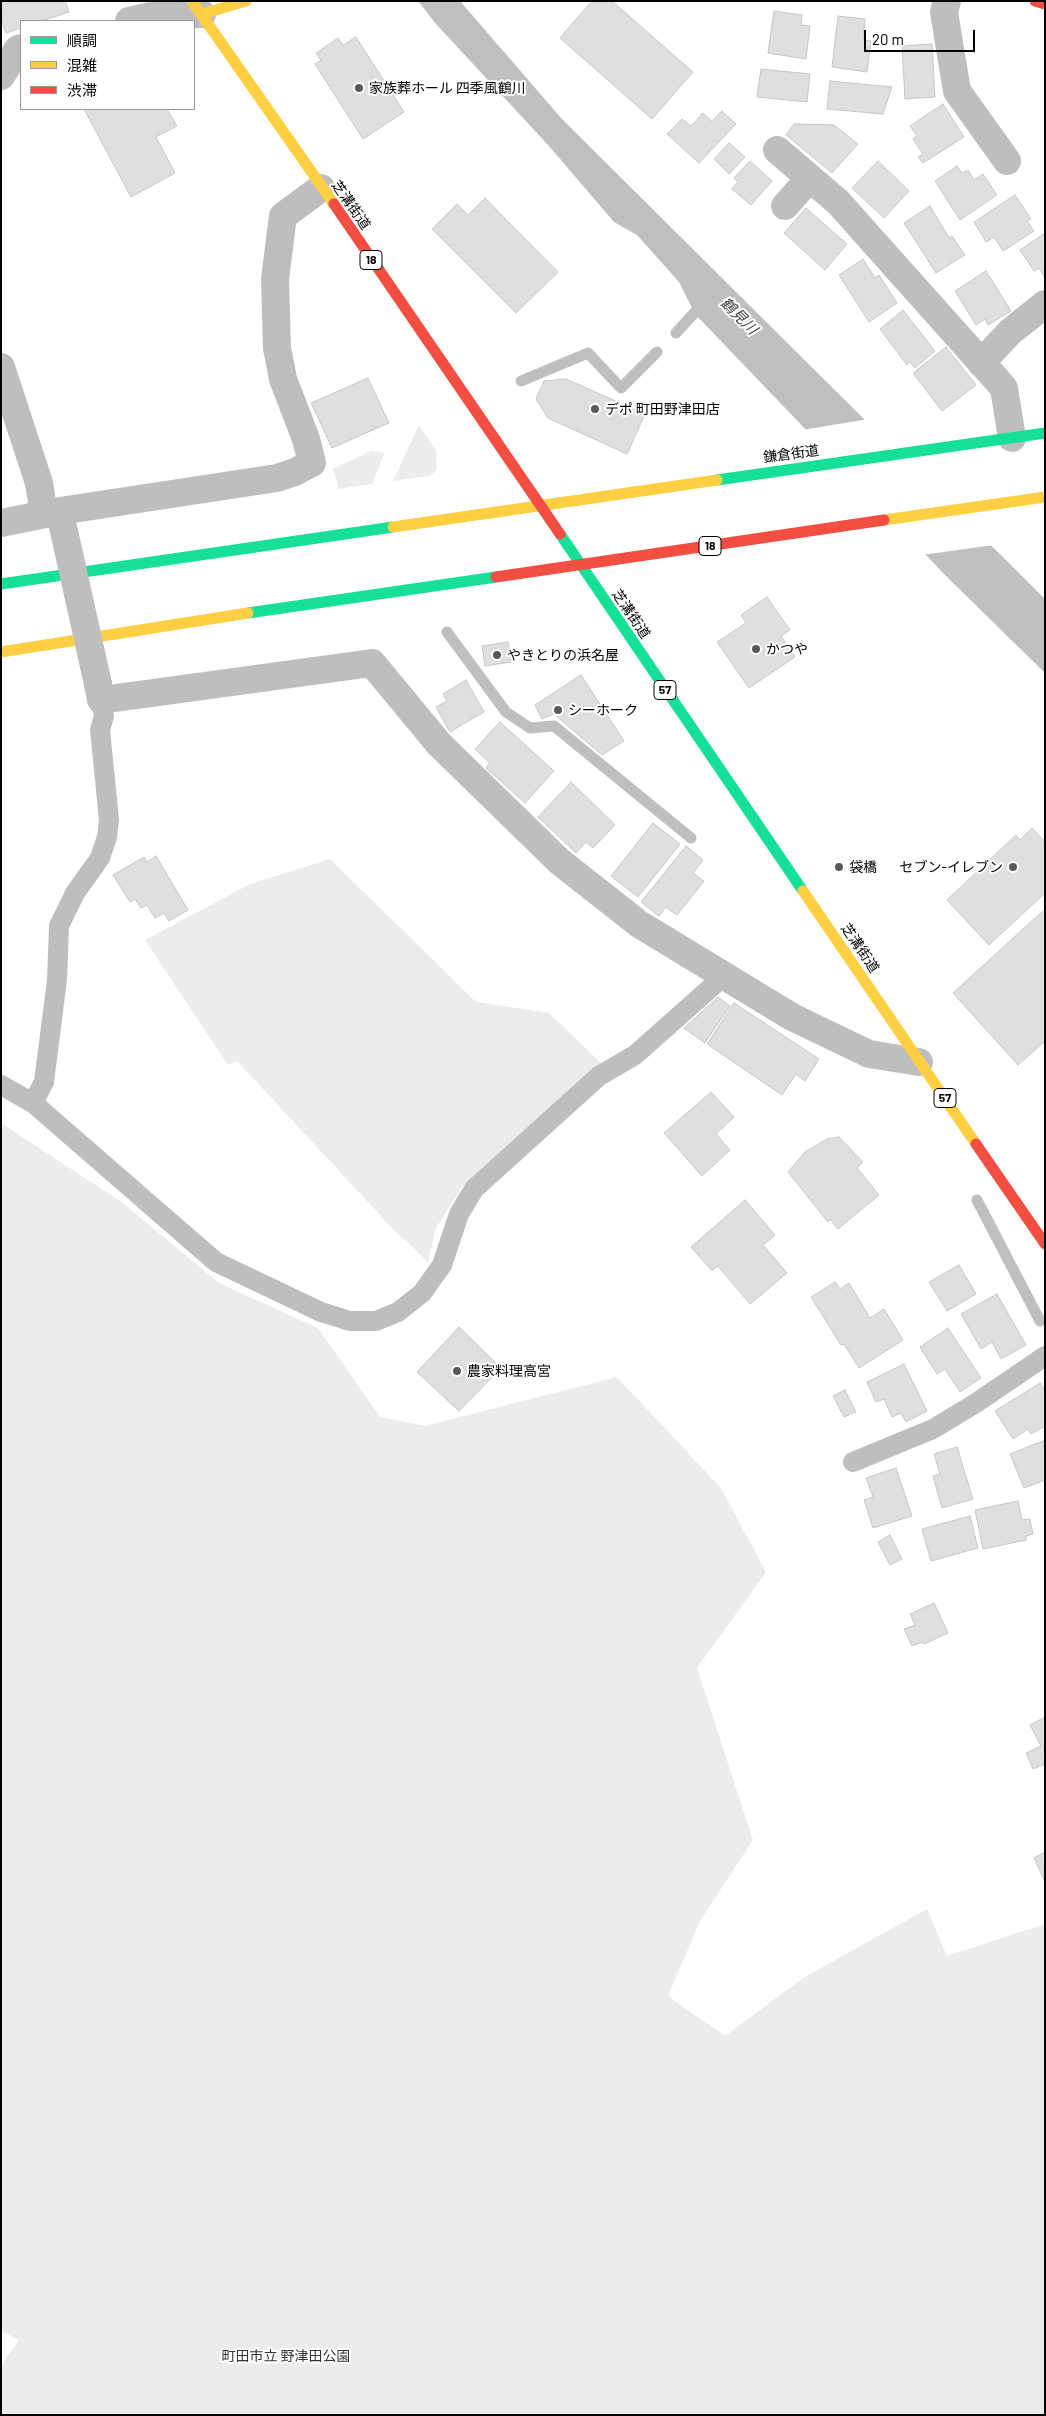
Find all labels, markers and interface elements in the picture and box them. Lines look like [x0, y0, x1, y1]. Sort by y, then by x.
legend [20, 20, 195, 110]
scale bar [866, 20, 977, 52]
text: 20 m [872, 30, 904, 48]
text: 順調 [67, 31, 97, 49]
text: 混雑 [67, 56, 97, 74]
place label: 家族葬ホール 四季風鶴川 [369, 80, 526, 96]
text: 渋滞 [67, 81, 97, 99]
marker: 家族葬ホール 四季風鶴川 [353, 82, 365, 94]
street label: 芝溝街道 [328, 177, 374, 233]
road number: 18 [360, 250, 382, 270]
water label: 鶴見川 [717, 294, 761, 338]
place label: デポ 町田野津田店 [605, 401, 720, 417]
marker: デポ 町田野津田店 [589, 403, 601, 415]
street label: 鎌倉街道 [762, 442, 820, 466]
road number: 18 [699, 536, 721, 556]
street label: 芝溝街道 [608, 586, 654, 642]
place label: かつや [766, 641, 808, 657]
marker: かつや [750, 643, 762, 655]
place label: やきとりの浜名屋 [507, 647, 619, 663]
marker: やきとりの浜名屋 [491, 649, 503, 661]
road number: 57 [654, 680, 676, 700]
place label: シーホーク [568, 702, 638, 718]
marker: シーホーク [552, 704, 564, 716]
place label: 袋橋 [849, 859, 877, 875]
place label: セブン-イレブン [899, 859, 1003, 875]
marker: 袋橋 [833, 861, 845, 873]
marker: セブン-イレブン [1007, 861, 1019, 873]
street label: 芝溝街道 [837, 920, 883, 976]
road number: 57 [934, 1088, 956, 1108]
place label: 農家料理高宮 [467, 1363, 551, 1379]
marker: 農家料理高宮 [451, 1365, 463, 1377]
park label: 町田市立 野津田公園 [222, 2348, 350, 2364]

